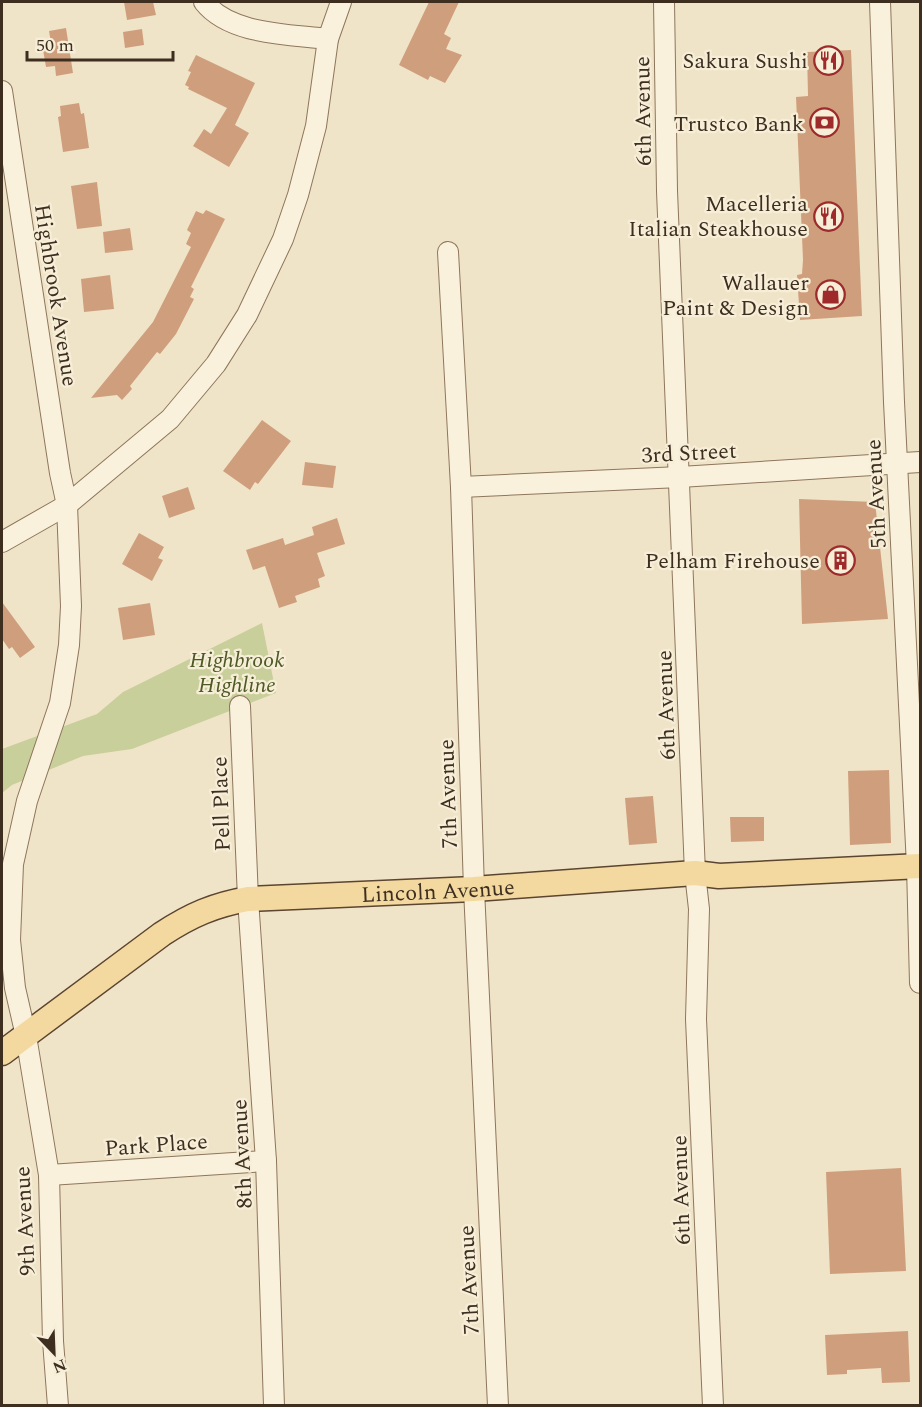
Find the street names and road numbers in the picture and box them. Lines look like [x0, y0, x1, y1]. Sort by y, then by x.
street label: 6th Avenue [626, 56, 661, 166]
street label: Highbrook Avenue [25, 202, 86, 389]
street label: 3rd Street [641, 435, 738, 472]
street label: 5th Avenue [857, 438, 896, 550]
street label: 6th Avenue [648, 650, 685, 760]
street label: 7th Avenue [430, 739, 467, 849]
street label: Pell Place [203, 756, 240, 852]
street label: Lincoln Avenue [361, 871, 516, 912]
street label: 8th Avenue [223, 1098, 262, 1210]
street label: Park Place [103, 1125, 209, 1166]
street label: 6th Avenue [663, 1135, 700, 1245]
street label: 9th Avenue [6, 1165, 45, 1277]
street label: 7th Avenue [450, 1224, 489, 1336]

